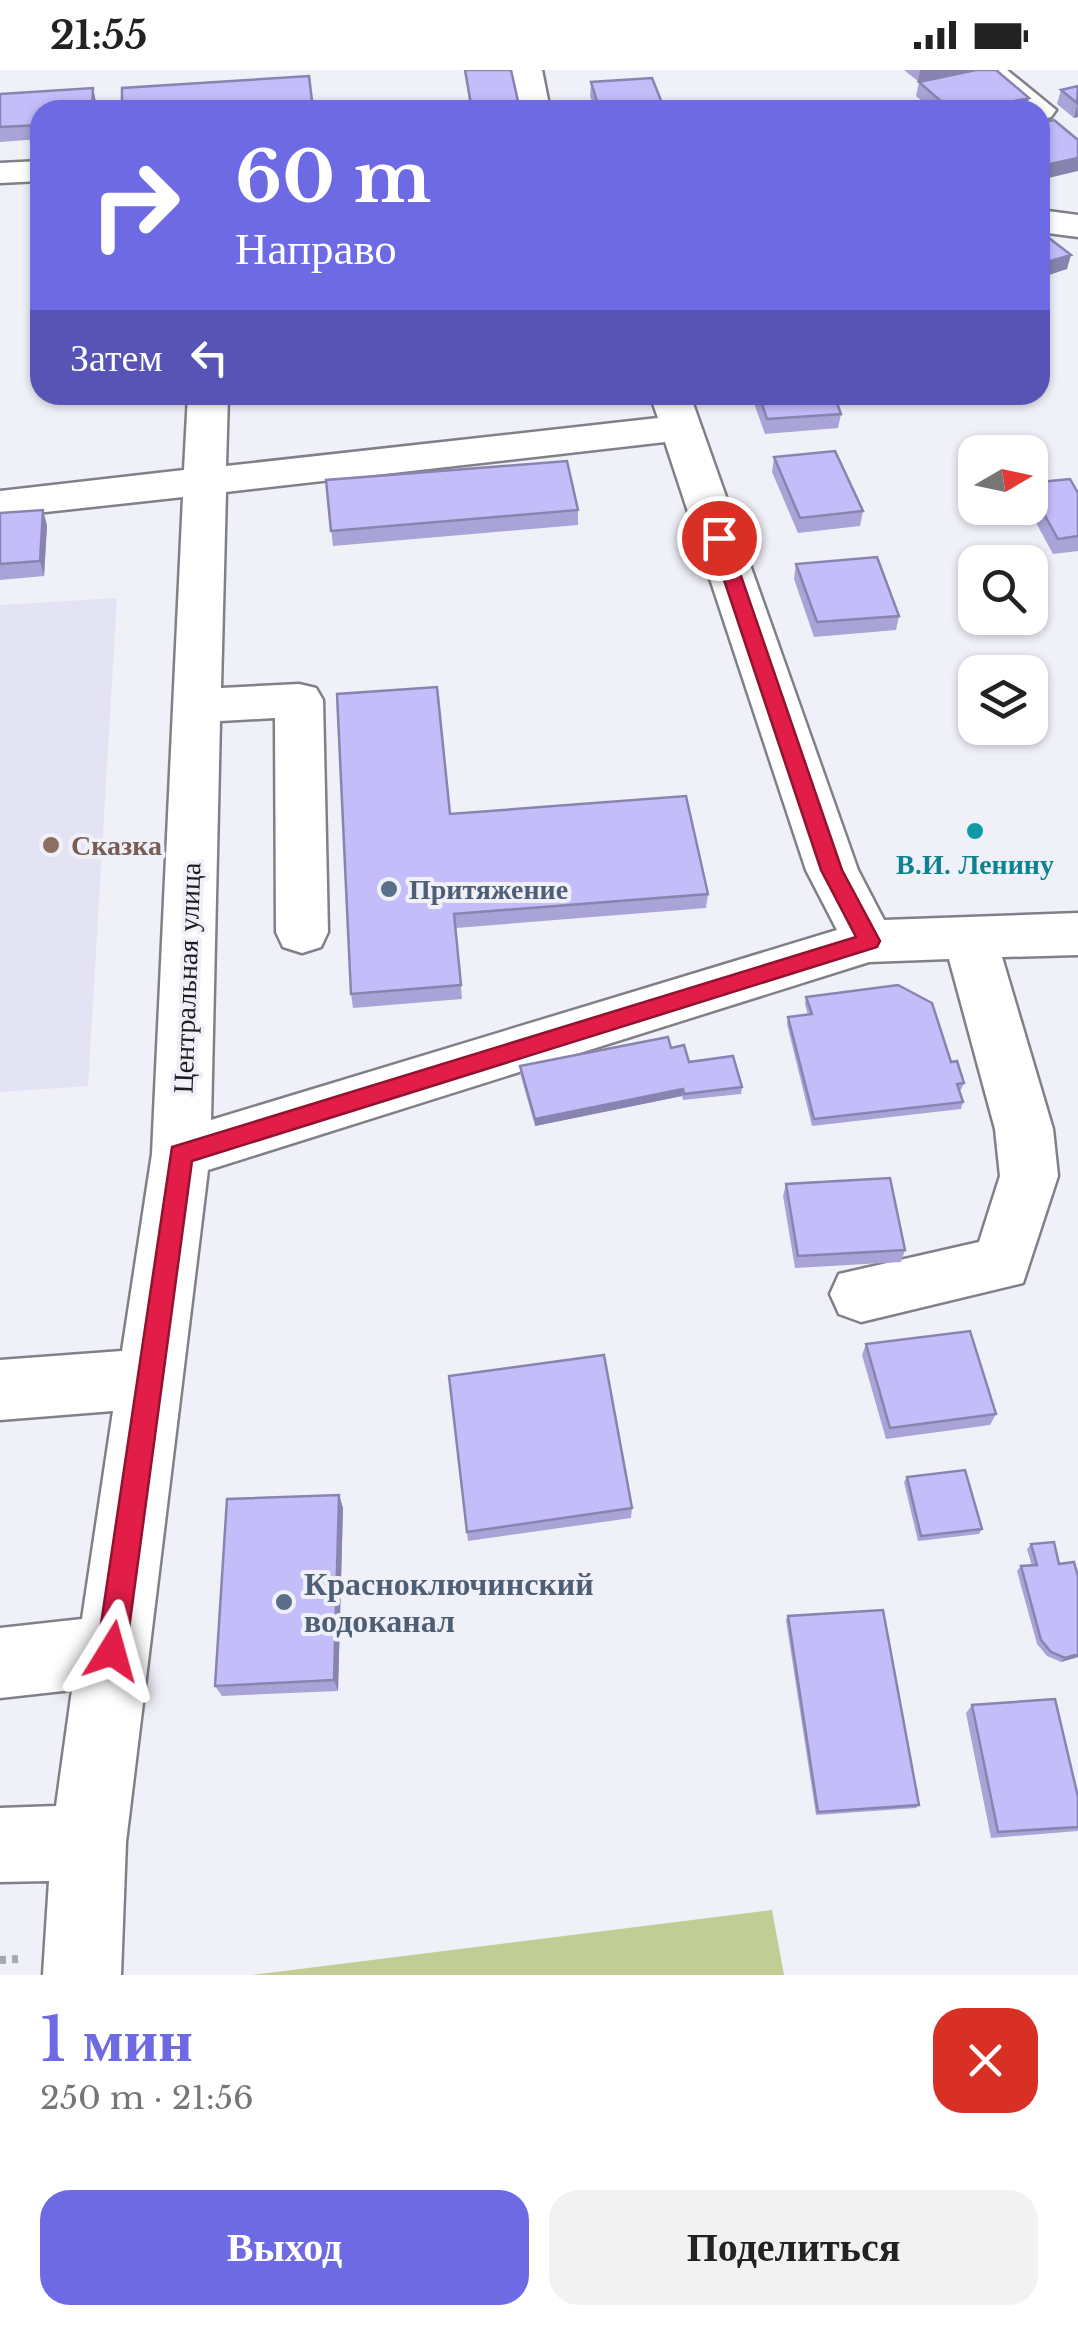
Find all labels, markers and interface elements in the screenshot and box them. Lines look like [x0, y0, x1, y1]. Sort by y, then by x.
text: 21:55 [50, 12, 147, 59]
text: 60 m [235, 134, 431, 221]
icon: right [70, 140, 200, 270]
text: Направо [235, 220, 397, 276]
icon: left [182, 330, 237, 385]
text: Затем [70, 334, 162, 381]
north arrow [958, 435, 1048, 525]
map controls [958, 435, 1048, 745]
pin [677, 496, 762, 581]
icon: arrive [692, 511, 747, 566]
button: search [958, 545, 1048, 635]
button: layers [958, 655, 1048, 745]
marker: В.И. Ленину [964, 820, 986, 842]
place label: Сказка [71, 828, 162, 863]
marker: Сказка [40, 834, 62, 856]
place label: В.И. Ленину [896, 847, 1054, 882]
street label: Центральная улица [165, 861, 209, 1094]
place label: Притяжение [409, 872, 568, 907]
marker: Притяжение [378, 878, 400, 900]
place label: Красноключинский водоканал [304, 1564, 594, 1641]
marker: Красноключинский водоканал [273, 1591, 295, 1613]
position arrow [60, 1599, 164, 1703]
text: 1 мин [40, 2003, 193, 2077]
button: close [933, 2008, 1038, 2113]
text: 250 m · 21:56 [40, 2078, 254, 2118]
button: Выход [40, 2190, 529, 2305]
button: Поделиться [549, 2190, 1038, 2305]

